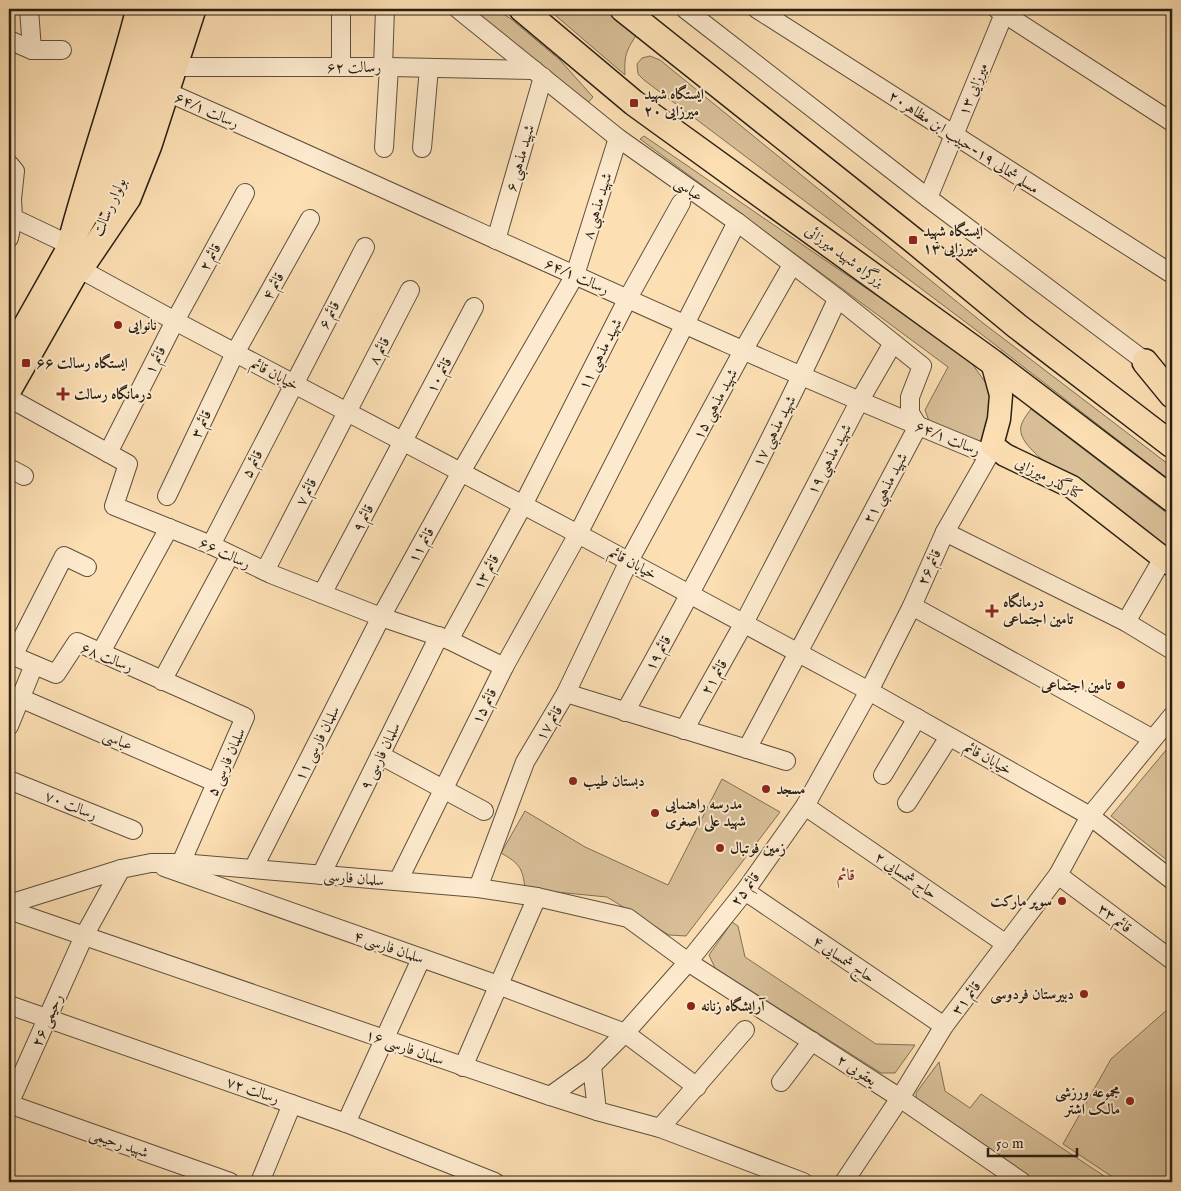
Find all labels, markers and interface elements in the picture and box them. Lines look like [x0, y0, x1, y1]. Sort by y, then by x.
street label: رسالت ۶۲ [327, 58, 381, 77]
street label: میرزایی ۱۳ [954, 60, 993, 118]
place label: ایستگاه شهید میرزایی ۲۰ [644, 84, 704, 121]
street label: مسلم شمالی ۱۹-حبیب ابن مظاهر۲۰ [882, 87, 1043, 202]
street label: رسالت ۶۴/۱ [172, 88, 242, 133]
marker: ایستگاه شهید میرزایی ۲۰ [628, 97, 640, 109]
street label: شهید مذهبی ۶ [502, 122, 541, 194]
street label: شهید مذهبی ۸ [578, 171, 619, 242]
street label: عباسی [670, 173, 707, 207]
street label: بولوار رسالت [88, 175, 131, 239]
street label: بزرگراه شهید میرزائی [801, 220, 889, 292]
place label: ایستگاه شهید میرزایی ۱۳ [923, 221, 983, 258]
marker: ایستگاه شهید میرزایی ۱۳ [907, 234, 919, 246]
street label: قائم ۲ [195, 240, 228, 276]
street label: رسالت ۶۴/۱ [542, 254, 612, 299]
street label: قائم ۴ [258, 269, 291, 305]
street label: قائم ۶ [314, 298, 347, 334]
street label: شهید مذهبی ۱۱ [574, 315, 628, 394]
place label: نانوایی [127, 316, 157, 335]
marker: نانوایی [112, 319, 124, 331]
street label: قائم ۸ [364, 334, 397, 370]
street label: قائم ۱ [140, 343, 173, 379]
place label: ایستگاه رسالت ۶۶ [36, 353, 128, 373]
street label: خیابان قائم [246, 354, 302, 398]
street label: قائم ۱۰ [422, 354, 459, 398]
marker: ایستگاه رسالت ۶۶ [20, 357, 32, 369]
street label: شهید مذهبی ۱۵ [689, 366, 744, 444]
place label: درمانگاه رسالت [74, 384, 152, 404]
marker: درمانگاه رسالت [56, 387, 70, 401]
street label: شهید مذهبی ۱۷ [748, 392, 802, 471]
street label: قائم ۳ [187, 407, 219, 443]
street label: رسالت ۶۴/۱ [912, 417, 983, 460]
street label: شهید مذهبی ۱۹ [803, 421, 858, 499]
street label: قائم ۵ [237, 447, 270, 483]
street label: شهید مذهبی ۲۱ [859, 450, 914, 528]
street label: کنارگذر میرزایی [1012, 451, 1087, 504]
street label: قائم ۷ [291, 475, 324, 511]
street label: قائم ۹ [348, 501, 381, 537]
street label: قائم ۱۱ [404, 524, 441, 568]
street label: رسالت ۶۶ [196, 533, 254, 574]
street label: خیابان قائم [604, 543, 660, 587]
street label: قائم ۲۶ [913, 546, 949, 589]
street label: قائم ۱۳ [469, 551, 506, 595]
place label: درمانگاه تامین اجتماعی [1002, 592, 1074, 629]
marker: درمانگاه تامین اجتماعی [985, 604, 999, 618]
street label: قائم ۱۹ [641, 632, 678, 676]
street label: رسالت ۶۸ [78, 638, 136, 677]
street label: قائم ۲۱ [697, 656, 735, 700]
place label: تامین اجتماعی [1040, 676, 1112, 695]
marker: تامین اجتماعی [1115, 679, 1127, 691]
street label: قائم ۱۵ [467, 685, 504, 729]
street label: قائم ۱۷ [532, 702, 570, 746]
street label: سلمان فارسی ۱۱ [290, 703, 345, 784]
street label: سلمان فارسی ۹ [356, 719, 406, 794]
street label: سلمان فارسی ۵ [203, 725, 251, 800]
street label: عباسی [100, 726, 135, 756]
street label: خیابان قائم [959, 738, 1015, 782]
place label: دبستان طیب [583, 772, 645, 791]
marker: دبستان طیب [567, 775, 579, 787]
place label: مسجد [776, 780, 806, 799]
marker: مسجد [760, 783, 772, 795]
street label: رسالت ۷۰ [42, 786, 100, 825]
place label: مدرسه راهنمایی شهید علی اصغری [664, 795, 746, 833]
marker: مدرسه راهنمایی شهید علی اصغری [649, 807, 661, 819]
place label: زمین فوتبال [730, 839, 786, 858]
marker: زمین فوتبال [714, 842, 726, 854]
street label: حاج شمسایی ۲ [869, 848, 941, 906]
street label: سلمان فارسی [323, 866, 385, 892]
district label: قائم [837, 866, 855, 889]
street label: قائم ۲۵ [726, 869, 767, 912]
place label: سوپر مارکت [990, 892, 1052, 911]
marker: سوپر مارکت [1056, 895, 1068, 907]
street label: قائم ۳۳ [1092, 899, 1135, 940]
street label: سلمان فارسی ۴ [351, 927, 426, 969]
street label: حاج شمسایی ۴ [807, 932, 879, 990]
street label: قائم ۳۱ [947, 978, 988, 1021]
place label: دبیرستان فردوسی [990, 985, 1074, 1005]
marker: دبیرستان فردوسی [1078, 988, 1090, 1000]
street label: رحیمی ۲۶ [27, 991, 68, 1050]
place label: آرایشگاه زنانه [701, 996, 766, 1016]
marker: آرایشگاه زنانه [685, 1000, 697, 1012]
street label: سلمان فارسی ۱۶ [363, 1025, 447, 1071]
street label: یعقوبی ۲ [833, 1051, 881, 1092]
street label: رسالت ۷۲ [224, 1073, 282, 1108]
place label: مجموعه ورزشی مالک اشتر [1055, 1083, 1120, 1119]
marker: مجموعه ورزشی مالک اشتر [1124, 1095, 1136, 1107]
street label: شهید رحیمی [86, 1125, 151, 1163]
scale bar [988, 1126, 1077, 1158]
text: 50 m [996, 1134, 1024, 1153]

